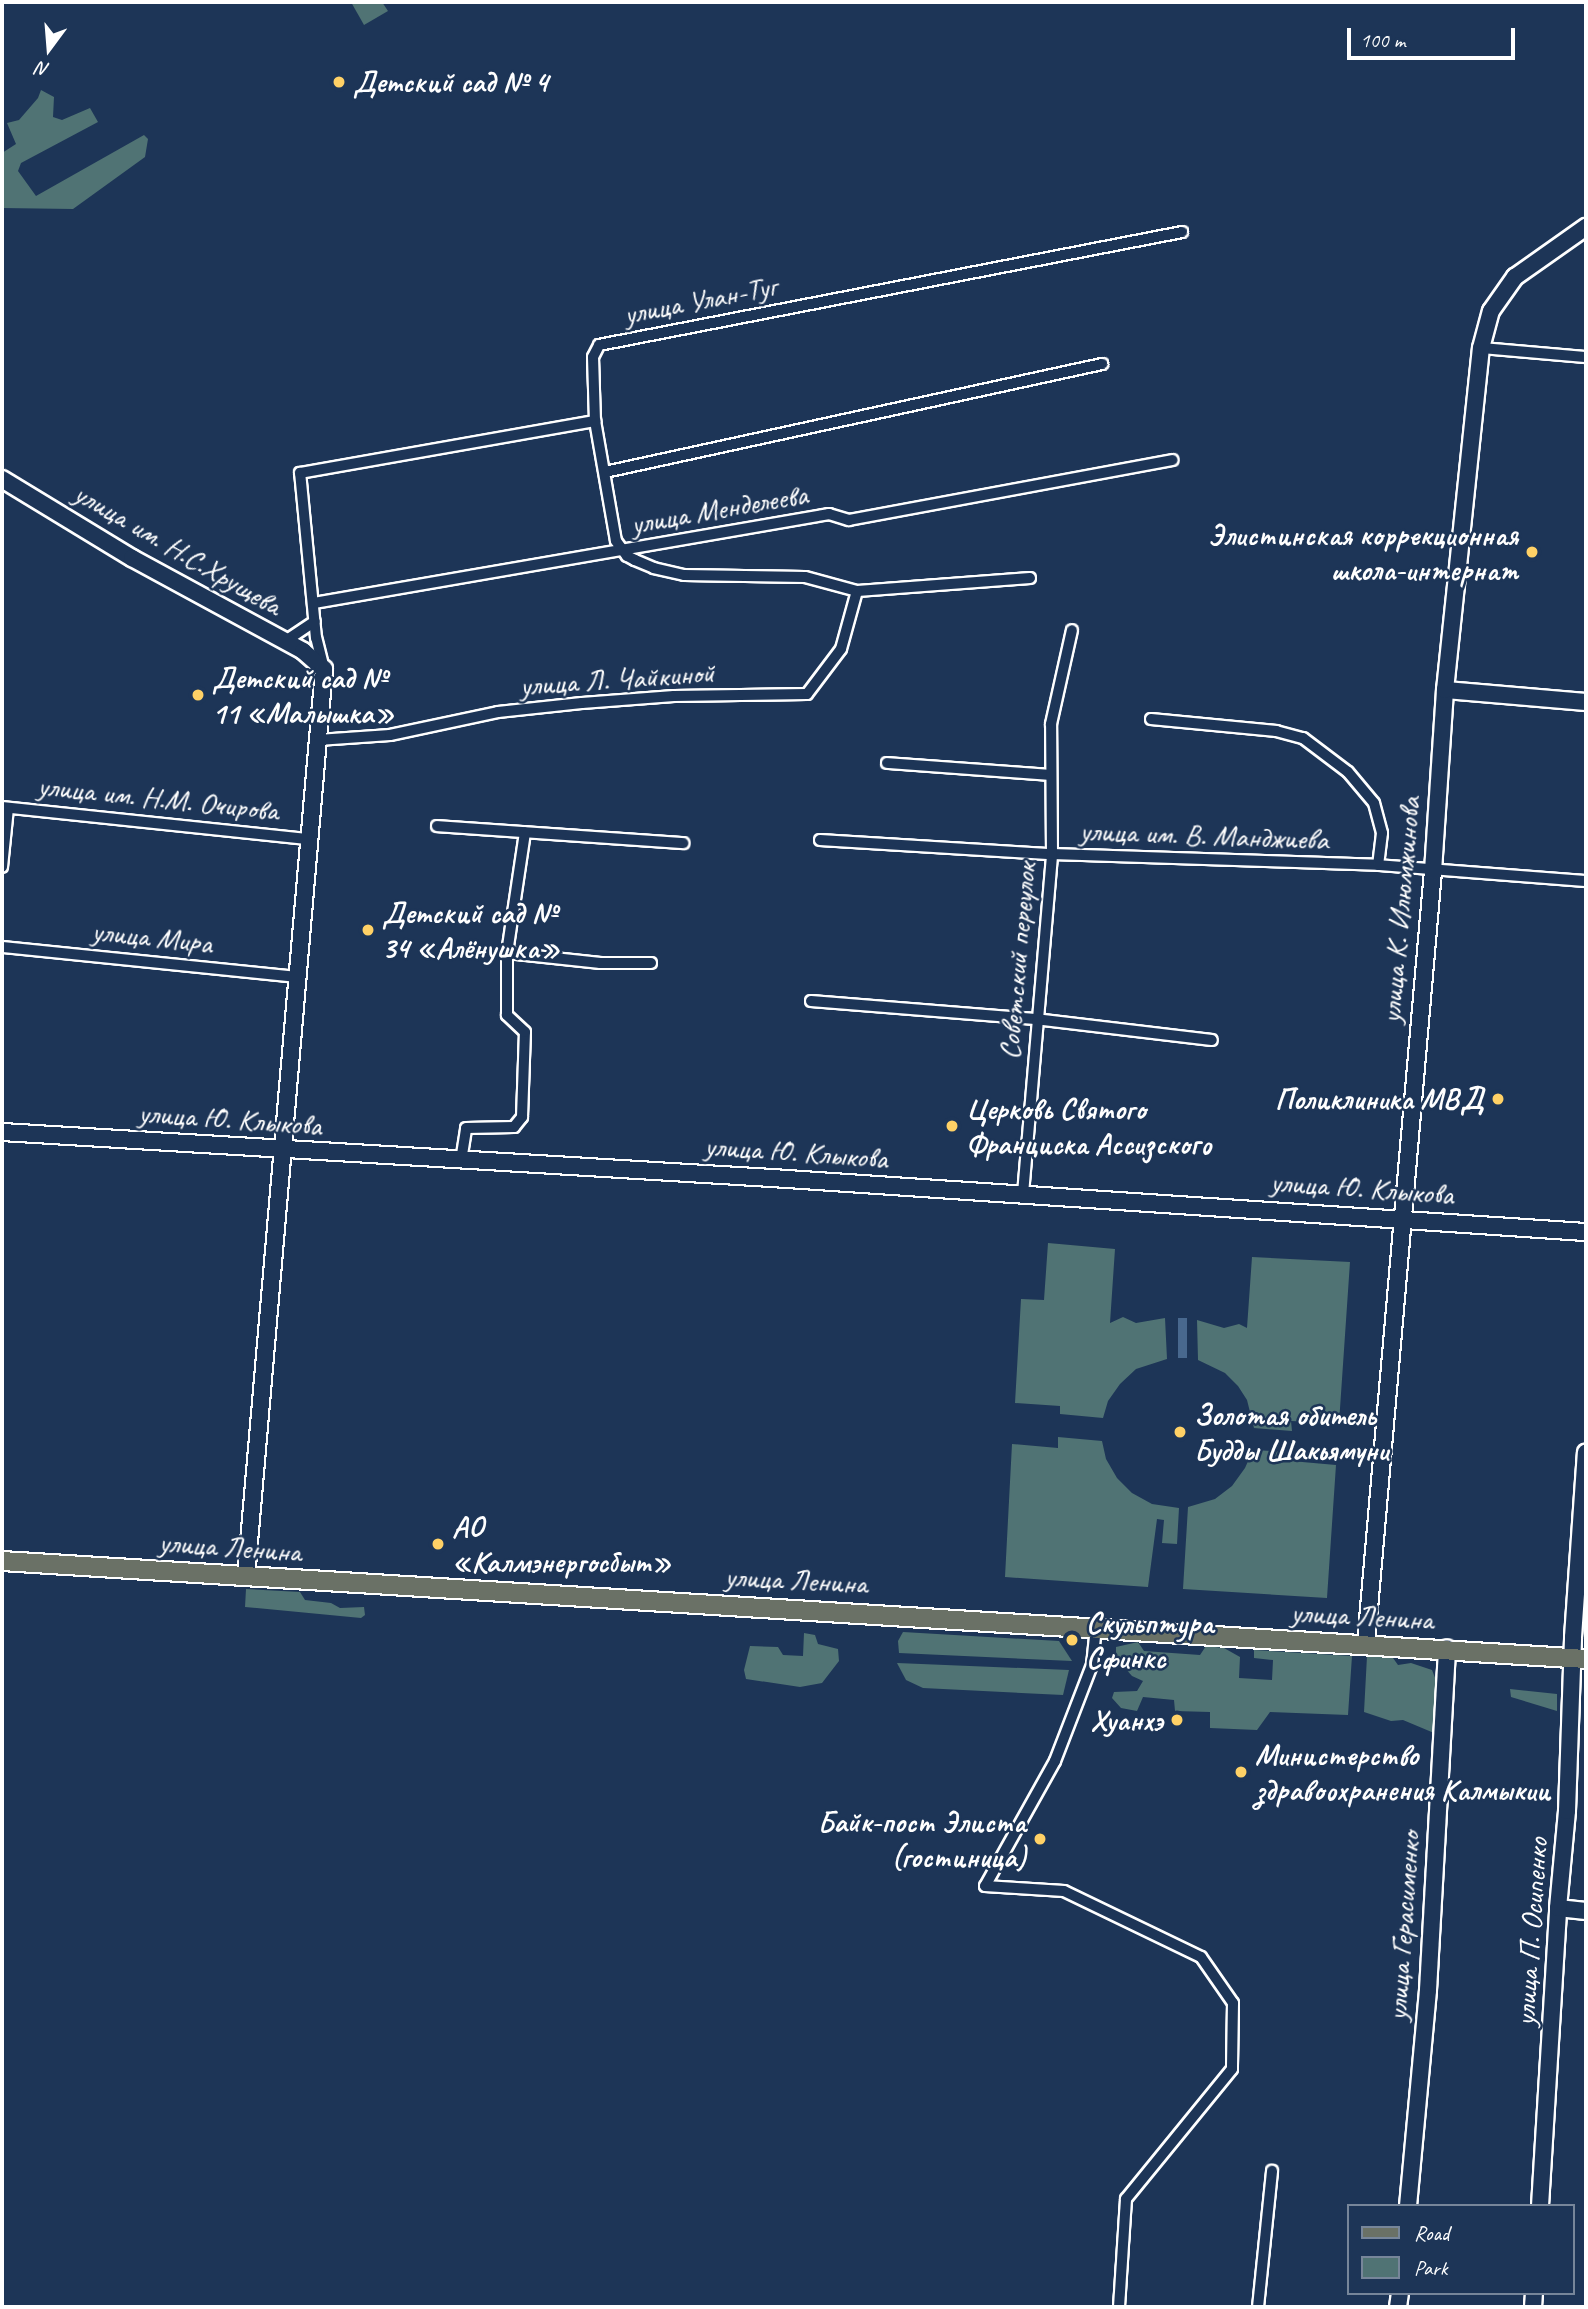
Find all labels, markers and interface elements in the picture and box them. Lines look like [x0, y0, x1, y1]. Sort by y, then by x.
north arrow [14, 14, 84, 84]
scale bar [1350, 14, 1518, 58]
text: 100 m [1360, 27, 1405, 53]
text: N [34, 56, 52, 82]
place label: Детский сад № 4 [353, 64, 548, 100]
marker: Детский сад № 4 [331, 74, 347, 90]
street label: улица Улан-Туг [620, 268, 780, 332]
street label: улица им. Н.С.Хрущева [68, 475, 288, 623]
street label: улица Менделеева [628, 476, 810, 542]
place label: Элистинская коррекционная школа-интернат [1209, 517, 1518, 588]
marker: Элистинская коррекционная школа-интернат [1524, 544, 1540, 560]
street label: улица Л. Чайкиной [519, 654, 715, 704]
place label: Детский сад № 11 «Малышка» [212, 660, 394, 730]
marker: Детский сад № 11 «Малышка» [190, 687, 206, 703]
street label: улица им. Н.М. Очирова [36, 767, 280, 829]
street label: улица К. Илюмжинова [1372, 795, 1428, 1025]
street label: улица им. В. Манджиева [1079, 813, 1329, 857]
street label: Советский переулок [990, 861, 1044, 1061]
place label: Детский сад № 34 «Алёнушка» [382, 895, 560, 965]
street label: улица Мира [90, 913, 214, 961]
marker: Детский сад № 34 «Алёнушка» [360, 922, 376, 938]
place label: Поликлиника МВД [1275, 1081, 1484, 1117]
place label: Церковь Святого Франциска Ассизского [966, 1091, 1210, 1162]
marker: Поликлиника МВД [1490, 1091, 1506, 1107]
street label: улица Ю. Клыкова [137, 1095, 323, 1143]
marker: Церковь Святого Франциска Ассизского [944, 1118, 960, 1134]
street label: улица Ю. Клыкова [703, 1128, 889, 1176]
street label: улица Ю. Клыкова [1269, 1164, 1455, 1212]
place label: Золотая обитель Будды Шакьямуни [1194, 1397, 1387, 1468]
marker: Золотая обитель Будды Шакьямуни [1172, 1424, 1188, 1440]
place label: АО «Калмэнергосбыт» [452, 1509, 671, 1580]
street label: улица Ленина [158, 1524, 302, 1570]
marker: АО «Калмэнергосбыт» [430, 1536, 446, 1552]
street label: улица Ленина [724, 1558, 868, 1602]
street label: улица Ленина [1290, 1594, 1434, 1638]
place label: Скульптура Сфинкс [1086, 1605, 1213, 1676]
marker: Скульптура Сфинкс [1064, 1632, 1080, 1648]
place label: Хуанхэ [1090, 1702, 1163, 1738]
marker: Хуанхэ [1169, 1712, 1185, 1728]
place label: Министерство здравоохранения Калмыкии [1255, 1737, 1554, 1808]
marker: Министерство здравоохранения Калмыкии [1233, 1764, 1249, 1780]
place label: Байк-пост Элиста (гостиница) [821, 1804, 1026, 1874]
marker: Байк-пост Элиста (гостиница) [1032, 1831, 1048, 1847]
street label: улица Герасименко [1378, 1831, 1428, 2021]
street label: улица П. Осипенко [1506, 1837, 1556, 2027]
legend [1346, 2204, 1574, 2295]
text: Road [1414, 2220, 1449, 2246]
text: Park [1414, 2255, 1447, 2281]

